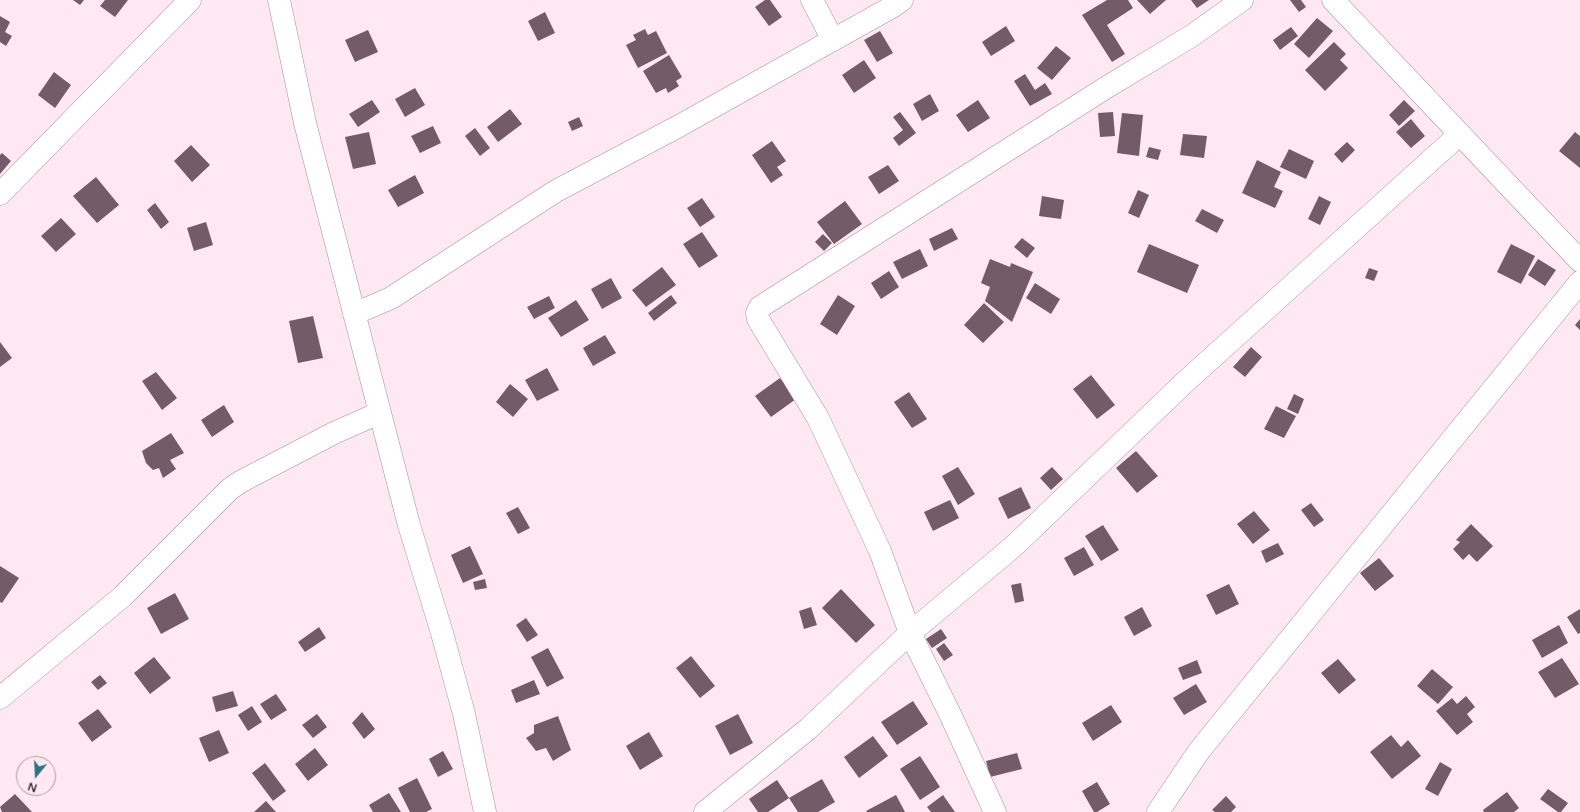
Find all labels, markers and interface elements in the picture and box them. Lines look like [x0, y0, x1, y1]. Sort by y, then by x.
north arrow [16, 756, 56, 796]
text: N [26, 779, 39, 794]

